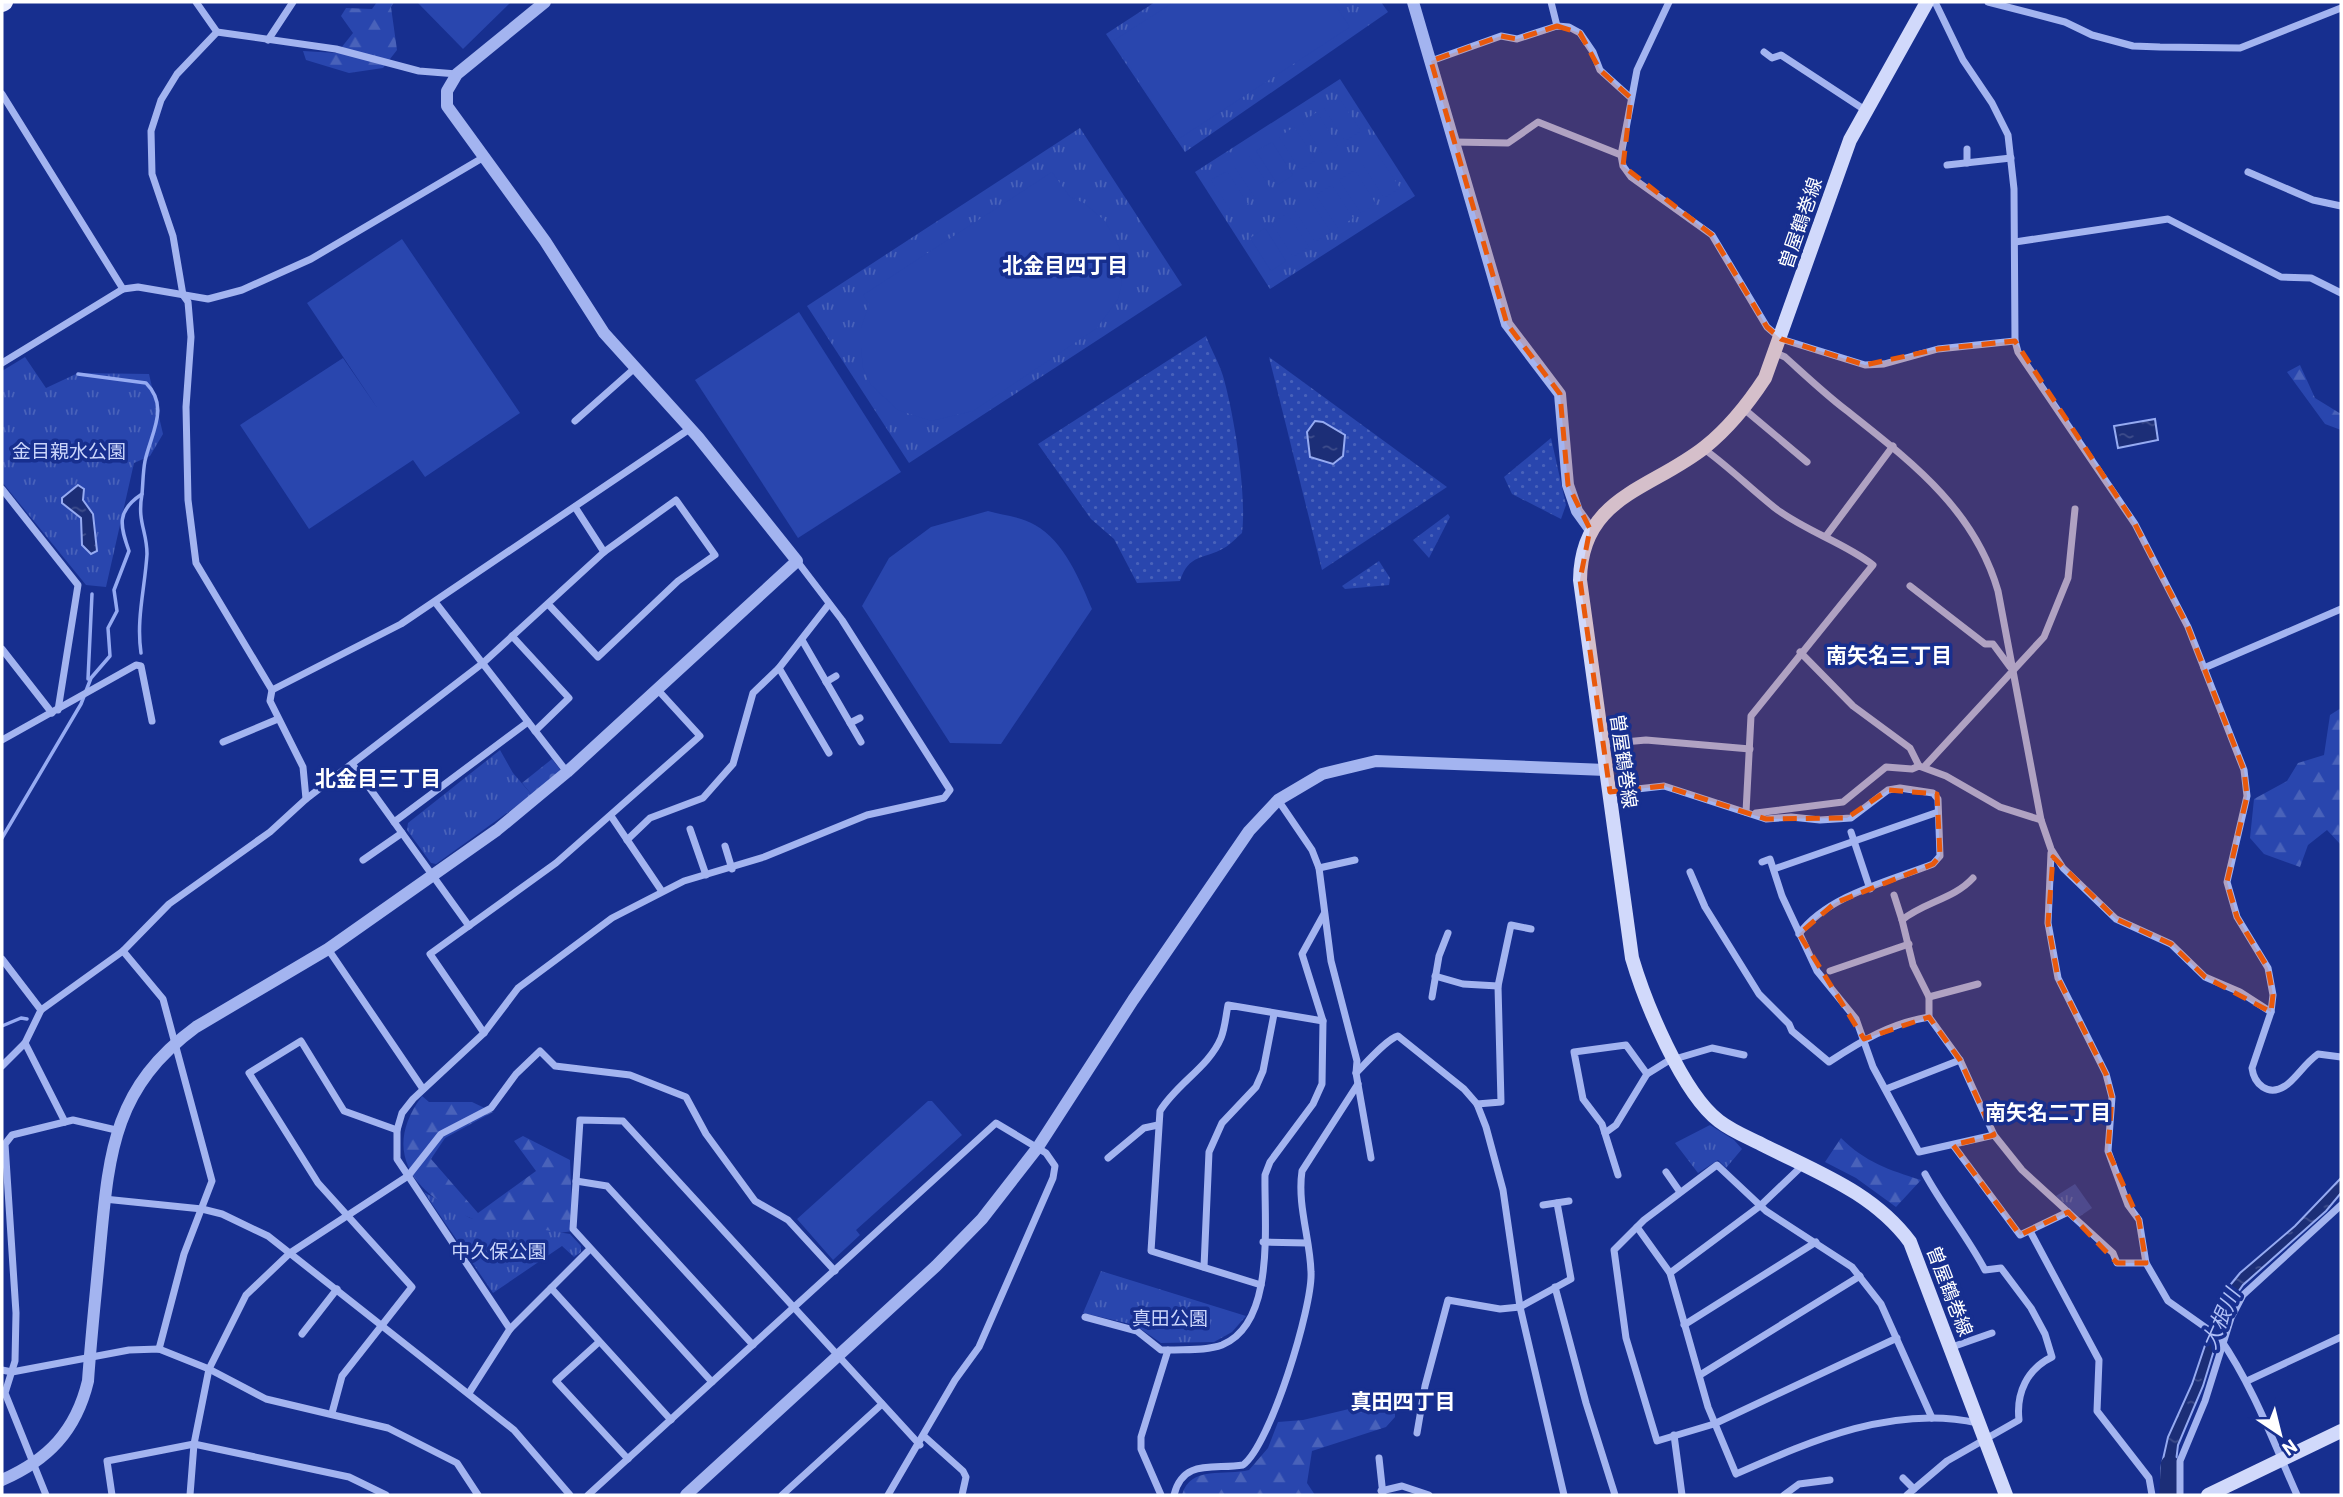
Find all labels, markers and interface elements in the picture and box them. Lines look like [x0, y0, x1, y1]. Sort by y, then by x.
street label: 曽屋鶴巻線 [1773, 174, 1826, 272]
district label: 北金目四丁目 [1002, 252, 1128, 277]
park label: 金目親水公園 [12, 439, 126, 462]
district label: 南矢名三丁目 [1826, 642, 1952, 667]
street label: 曽屋鶴巻線 [1606, 712, 1642, 810]
district label: 北金目三丁目 [315, 765, 441, 790]
district label: 南矢名二丁目 [1985, 1099, 2111, 1124]
park label: 中久保公園 [451, 1239, 547, 1262]
street label: 曽屋鶴巻線 [1923, 1242, 1978, 1339]
water label: 大根川 [2195, 1283, 2245, 1352]
park label: 真田公園 [1132, 1306, 1208, 1329]
district label: 真田四丁目 [1351, 1388, 1456, 1413]
north arrow [2245, 1399, 2315, 1469]
text: N [2278, 1435, 2302, 1461]

